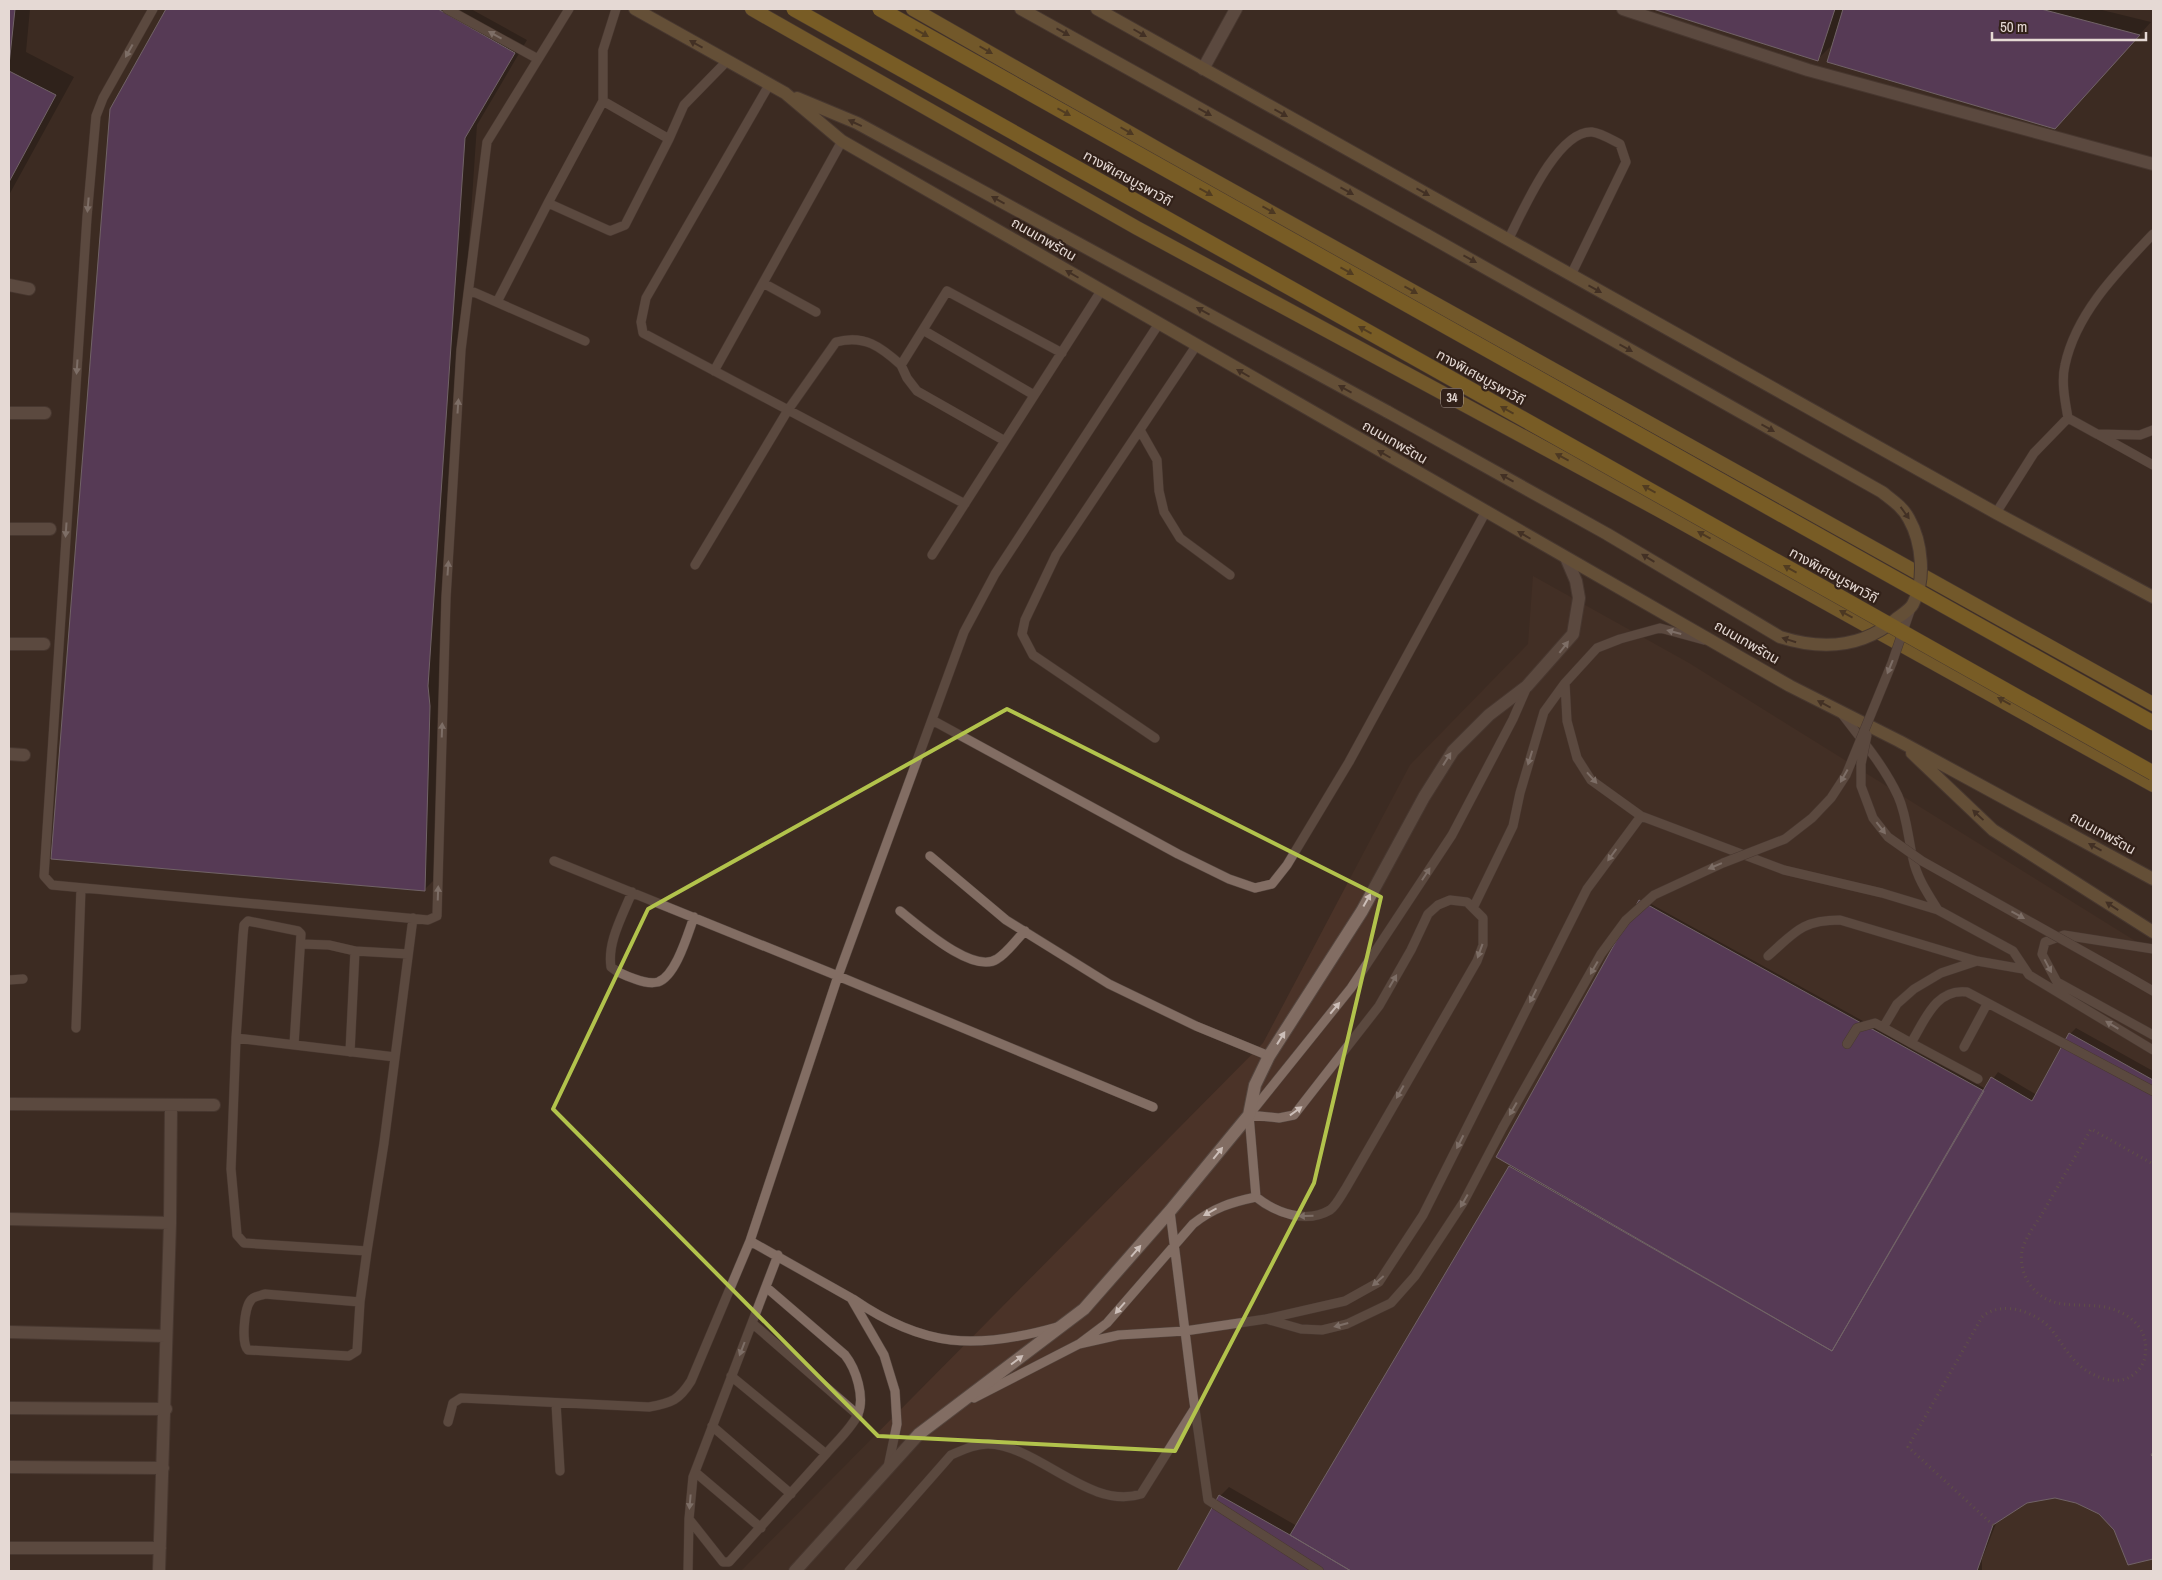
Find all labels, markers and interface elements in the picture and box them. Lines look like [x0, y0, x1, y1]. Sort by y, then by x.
scale bar [1992, 10, 2146, 42]
text: 50 m [2000, 16, 2027, 37]
one-way arrow [915, 28, 929, 37]
one-way arrow [1056, 28, 1070, 37]
one-way arrow [1132, 29, 1147, 37]
one-way arrow [489, 31, 502, 40]
one-way arrow [690, 39, 703, 48]
one-way arrow [125, 44, 133, 59]
one-way arrow [980, 46, 993, 55]
one-way arrow [1198, 107, 1212, 116]
one-way arrow [1056, 108, 1071, 116]
one-way arrow [1274, 109, 1288, 117]
one-way arrow [848, 119, 862, 127]
one-way arrow [1120, 127, 1135, 135]
street label: ทางพิเศษบูรพาวิถี [1080, 146, 1176, 210]
one-way arrow [1340, 186, 1354, 195]
one-way arrow [1199, 187, 1212, 196]
one-way arrow [1415, 188, 1430, 196]
one-way arrow [991, 196, 1006, 204]
one-way arrow [84, 198, 92, 214]
one-way arrow [1262, 206, 1276, 215]
street label: ถนนเทพรัตน [1008, 213, 1080, 265]
one-way arrow [1463, 255, 1476, 264]
one-way arrow [1340, 267, 1355, 275]
one-way arrow [1065, 270, 1078, 279]
one-way arrow [1588, 284, 1602, 293]
one-way arrow [1404, 285, 1418, 294]
one-way arrow [1195, 307, 1210, 315]
one-way arrow [1358, 326, 1373, 334]
one-way arrow [1619, 344, 1634, 352]
street label: ทางพิเศษบูรพาวิถี [1433, 345, 1529, 409]
one-way arrow [73, 360, 81, 376]
one-way arrow [1236, 368, 1250, 377]
one-way arrow [1339, 384, 1352, 393]
road number: 34 [1441, 388, 1463, 408]
one-way arrow [454, 397, 462, 413]
one-way arrow [1500, 405, 1514, 414]
street label: ถนนเทพรัตน [1359, 416, 1431, 468]
one-way arrow [1760, 424, 1775, 432]
one-way arrow [1377, 450, 1390, 459]
one-way arrow [1555, 453, 1568, 462]
one-way arrow [1500, 474, 1514, 482]
one-way arrow [1641, 485, 1656, 493]
one-way arrow [1900, 506, 1910, 520]
one-way arrow [62, 522, 70, 538]
one-way arrow [1518, 531, 1531, 540]
one-way arrow [1697, 531, 1712, 539]
street label: ทางพิเศษบูรพาวิถี [1786, 543, 1882, 607]
one-way arrow [1642, 554, 1655, 563]
one-way arrow [444, 560, 452, 576]
one-way arrow [1784, 564, 1797, 573]
one-way arrow [1839, 610, 1854, 618]
street label: ถนนเทพรัตน [1711, 616, 1783, 668]
one-way arrow [1667, 628, 1682, 636]
one-way arrow [1781, 635, 1796, 643]
one-way arrow [1558, 641, 1569, 654]
one-way arrow [1886, 660, 1894, 675]
one-way arrow [1997, 697, 2011, 705]
one-way arrow [1816, 700, 1831, 708]
one-way arrow [439, 722, 447, 738]
one-way arrow [1525, 751, 1533, 766]
one-way arrow [1443, 753, 1452, 766]
one-way arrow [1840, 769, 1848, 784]
one-way arrow [1586, 772, 1598, 784]
street label: ถนนเทพรัตน [2067, 808, 2139, 858]
one-way arrow [1972, 809, 1984, 821]
one-way arrow [1876, 822, 1886, 835]
one-way arrow [2088, 843, 2102, 851]
one-way arrow [1607, 848, 1617, 862]
one-way arrow [1708, 863, 1722, 871]
one-way arrow [1421, 868, 1431, 881]
one-way arrow [434, 884, 442, 900]
one-way arrow [1363, 893, 1371, 908]
one-way arrow [2106, 901, 2119, 911]
one-way arrow [2011, 910, 2024, 919]
one-way arrow [1476, 944, 1484, 959]
one-way arrow [2044, 959, 2052, 973]
one-way arrow [1589, 961, 1598, 974]
one-way arrow [1388, 975, 1397, 988]
one-way arrow [1529, 989, 1537, 1003]
one-way arrow [1329, 1002, 1340, 1015]
one-way arrow [2105, 1020, 2118, 1029]
one-way arrow [1276, 1031, 1286, 1045]
one-way arrow [1396, 1085, 1405, 1099]
one-way arrow [1509, 1102, 1518, 1115]
one-way arrow [1289, 1106, 1303, 1116]
one-way arrow [1456, 1134, 1464, 1149]
one-way arrow [1212, 1147, 1223, 1159]
one-way arrow [1459, 1195, 1468, 1208]
one-way arrow [1203, 1208, 1218, 1216]
one-way arrow [1298, 1212, 1314, 1220]
one-way arrow [1130, 1245, 1141, 1257]
one-way arrow [1371, 1275, 1384, 1286]
one-way arrow [1114, 1302, 1126, 1314]
one-way arrow [1333, 1321, 1349, 1329]
one-way arrow [737, 1342, 745, 1356]
one-way arrow [1010, 1355, 1023, 1366]
one-way arrow [686, 1495, 694, 1511]

